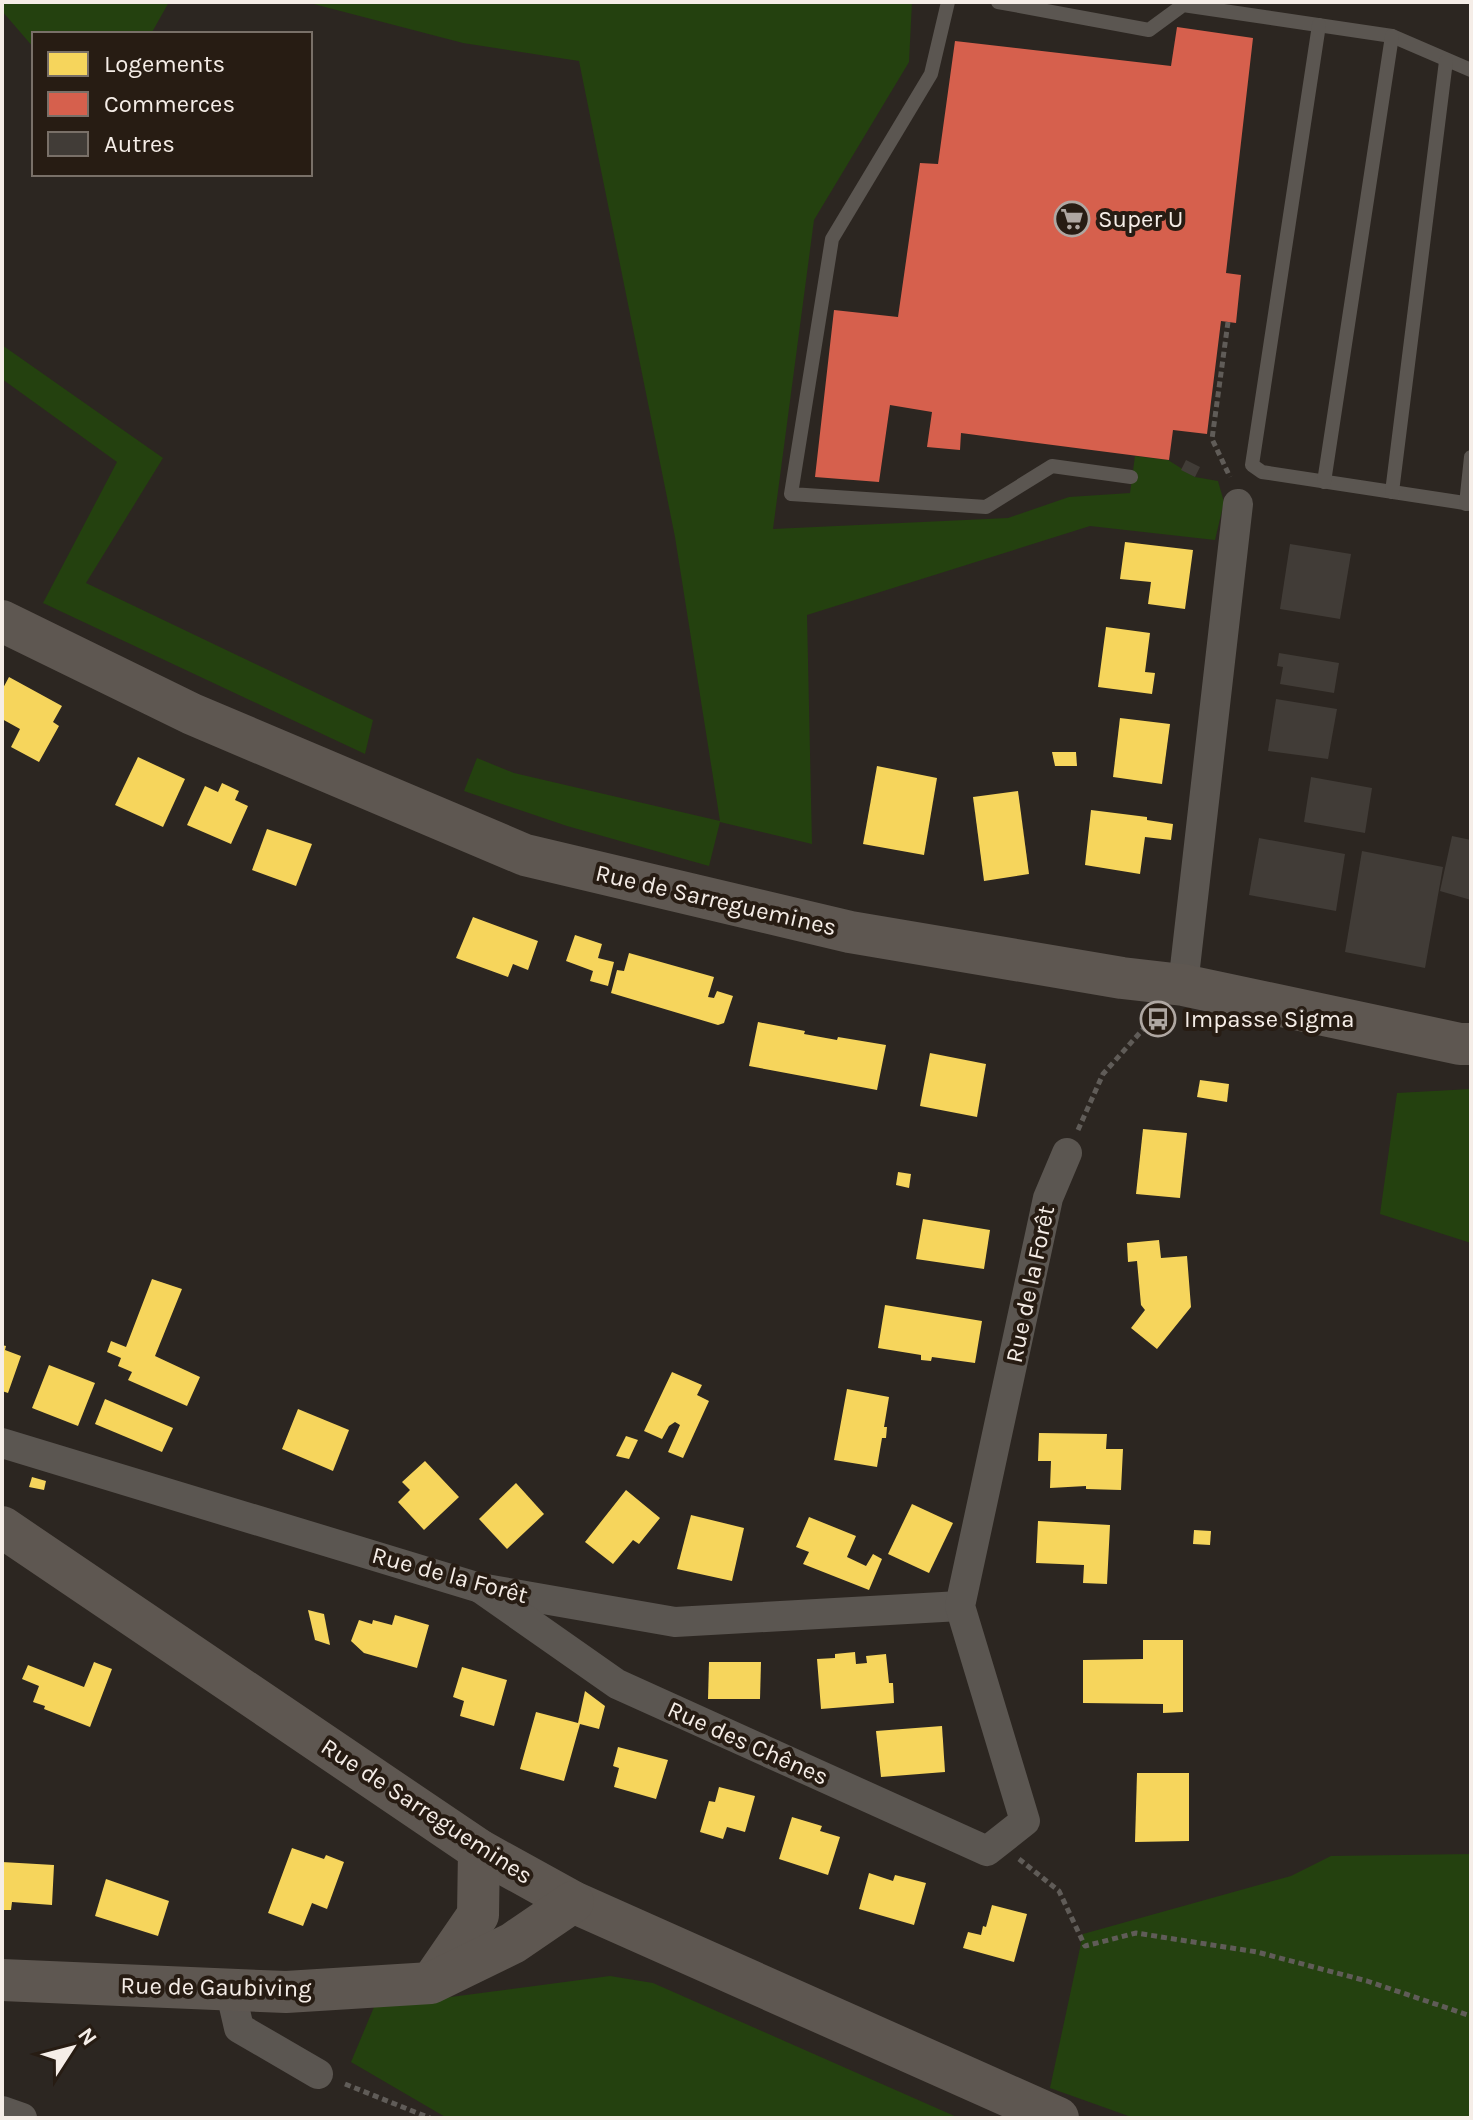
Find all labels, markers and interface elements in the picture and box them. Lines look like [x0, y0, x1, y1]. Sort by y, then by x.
legend [32, 32, 312, 176]
text: Logements [104, 50, 225, 78]
text: Commerces [104, 90, 235, 118]
text: Autres [104, 130, 175, 158]
supermarket icon: Super U [1053, 200, 1091, 238]
place label: Super U [1098, 205, 1183, 233]
street label: Rue de Sarreguemines [593, 859, 839, 941]
bus stop icon: Impasse Sigma [1139, 1000, 1177, 1038]
place label: Impasse Sigma [1184, 1005, 1355, 1033]
street label: Rue de la Forêt [1000, 1203, 1060, 1365]
street label: Rue de la Forêt [369, 1541, 531, 1609]
street label: Rue des Chênes [663, 1695, 833, 1791]
street label: Rue de Sarreguemines [316, 1732, 538, 1890]
street label: Rue de Gaubiving [120, 1971, 312, 2003]
north arrow [32, 2008, 112, 2088]
text: N [72, 2023, 103, 2051]

